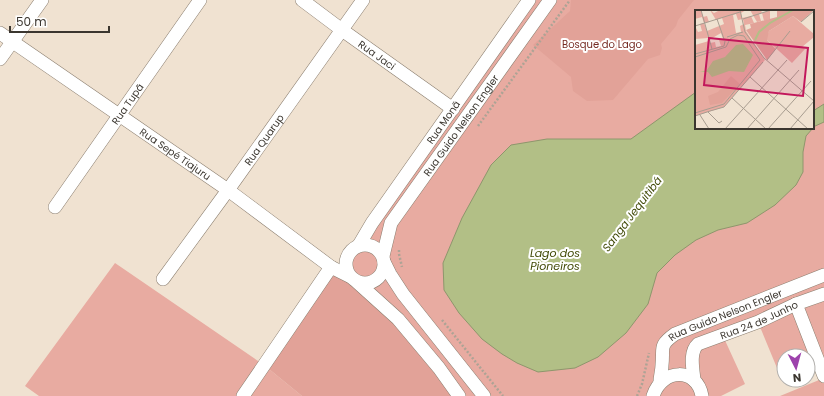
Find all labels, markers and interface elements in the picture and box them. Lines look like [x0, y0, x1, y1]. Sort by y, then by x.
scale bar [10, 8, 109, 34]
inset map [695, 10, 814, 129]
text: 50 m [16, 13, 47, 30]
street label: Rua Jaci [355, 37, 398, 74]
park label: Bosque do Lago [562, 37, 642, 52]
street label: Rua Guido Nelson Engler [420, 71, 503, 179]
street label: Rua Tupã [108, 80, 147, 128]
street label: Rua Monã [423, 98, 464, 147]
street label: Rua Quarup [241, 111, 288, 169]
street label: Rua Sepé Tiajuru [137, 124, 214, 184]
water label: Sanga Jequitibá [598, 173, 666, 255]
water label: Lago dos Pioneiros [530, 245, 580, 274]
street label: Rua Guido Nelson Engler [665, 285, 785, 345]
street label: Rua 24 de Junho [718, 297, 800, 343]
north arrow [776, 348, 816, 388]
text: N [792, 370, 802, 386]

